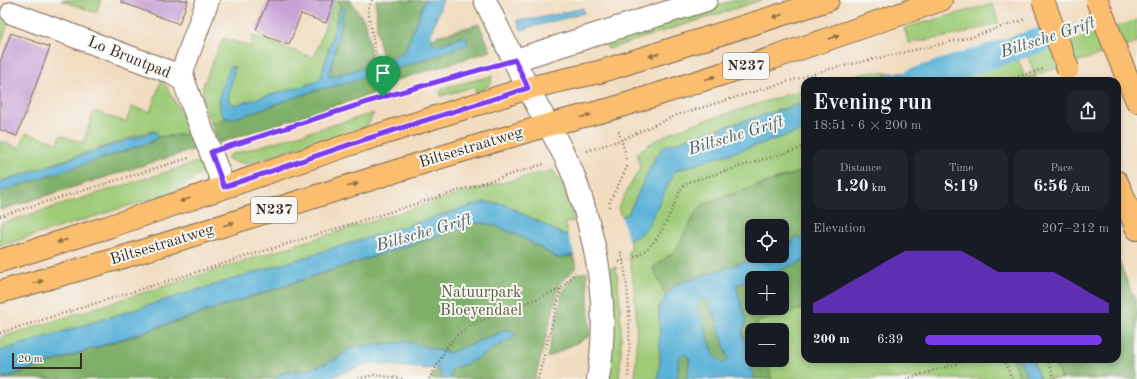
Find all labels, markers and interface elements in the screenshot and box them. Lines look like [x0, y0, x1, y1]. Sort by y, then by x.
one-way arrow [771, 13, 783, 19]
water label: Biltsche Grift [997, 14, 1098, 62]
street label: Lo Bruntpad [85, 34, 173, 82]
one-way arrow [828, 34, 840, 40]
one-way arrow [647, 52, 659, 58]
road number: N237 [723, 53, 769, 79]
pin [366, 56, 400, 97]
icon: arrive [372, 62, 394, 84]
one-way arrow [704, 75, 716, 81]
button: share [1067, 90, 1109, 132]
text: Evening run [813, 92, 932, 114]
one-way arrow [580, 112, 592, 118]
water label: Biltsche Grift [685, 113, 786, 159]
text: 18:51 · 6 × 200 m [813, 119, 921, 132]
street label: Biltsestraatweg [417, 124, 525, 171]
text: Distance [840, 163, 881, 174]
text: Time [949, 163, 973, 174]
text: Pace [1051, 163, 1073, 174]
text: 1.20 [834, 178, 869, 195]
text: 8:19 [944, 178, 978, 195]
text: 6:56 [1033, 178, 1068, 195]
one-way arrow [347, 182, 359, 188]
text: km [869, 183, 886, 194]
text: /km [1068, 183, 1090, 194]
road number: N237 [251, 197, 297, 223]
one-way arrow [179, 198, 191, 204]
water label: Biltsche Grift [373, 211, 474, 255]
map controls [745, 219, 789, 367]
button: locate [745, 219, 789, 263]
street label: Biltsestraatweg [108, 221, 216, 268]
one-way arrow [223, 221, 235, 227]
text: Elevation [813, 222, 866, 235]
text: 207–212 m [1042, 222, 1109, 235]
one-way arrow [56, 239, 68, 245]
button: + [745, 271, 789, 315]
one-way arrow [31, 278, 44, 284]
park label: Natuurpark Bloeyendael [440, 285, 522, 319]
button: − [745, 323, 789, 367]
text: 200 m [813, 333, 850, 346]
text: 6:39 [877, 333, 903, 346]
scale bar [12, 351, 82, 370]
text: 20 m [18, 354, 43, 365]

